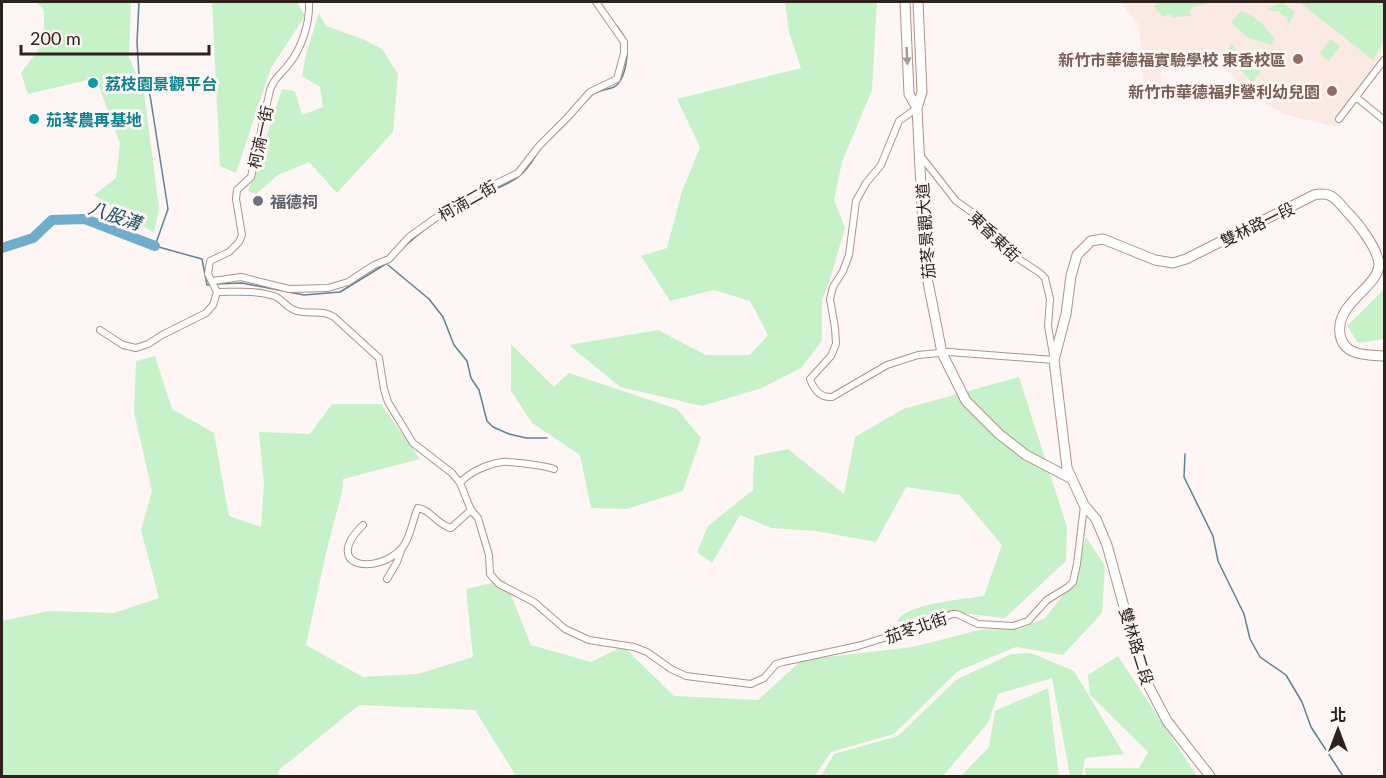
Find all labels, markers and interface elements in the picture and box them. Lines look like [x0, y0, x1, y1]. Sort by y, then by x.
scale bar [21, 18, 208, 56]
text: 200 m [30, 27, 81, 49]
one-way arrow [903, 46, 912, 65]
place label: 新竹市華德福實驗學校 東香校區 [1058, 50, 1286, 69]
marker: 新竹市華德福實驗學校 東香校區 [1291, 52, 1305, 66]
place label: 荔枝園景觀平台 [105, 74, 217, 93]
marker: 荔枝園景觀平台 [86, 76, 100, 90]
place label: 新竹市華德福非營利幼兒園 [1128, 82, 1320, 101]
marker: 新竹市華德福非營利幼兒園 [1325, 84, 1339, 98]
street label: 柯湳一街 [244, 104, 276, 170]
place label: 茄苳農再基地 [46, 110, 142, 129]
marker: 茄苳農再基地 [27, 112, 41, 126]
street label: 柯湳二街 [435, 176, 499, 224]
street label: 茄苳景觀大道 [912, 182, 938, 280]
place label: 福德祠 [270, 192, 318, 211]
marker: 福德祠 [251, 194, 265, 208]
water label: 八股溝 [86, 196, 147, 235]
street label: 雙林路一段 [1217, 198, 1297, 250]
street label: 東香東街 [965, 207, 1025, 265]
street label: 雙林路二段 [1116, 605, 1158, 687]
street label: 茄苳北街 [883, 608, 949, 646]
north arrow [1308, 700, 1368, 760]
text: 北 [1330, 705, 1346, 724]

